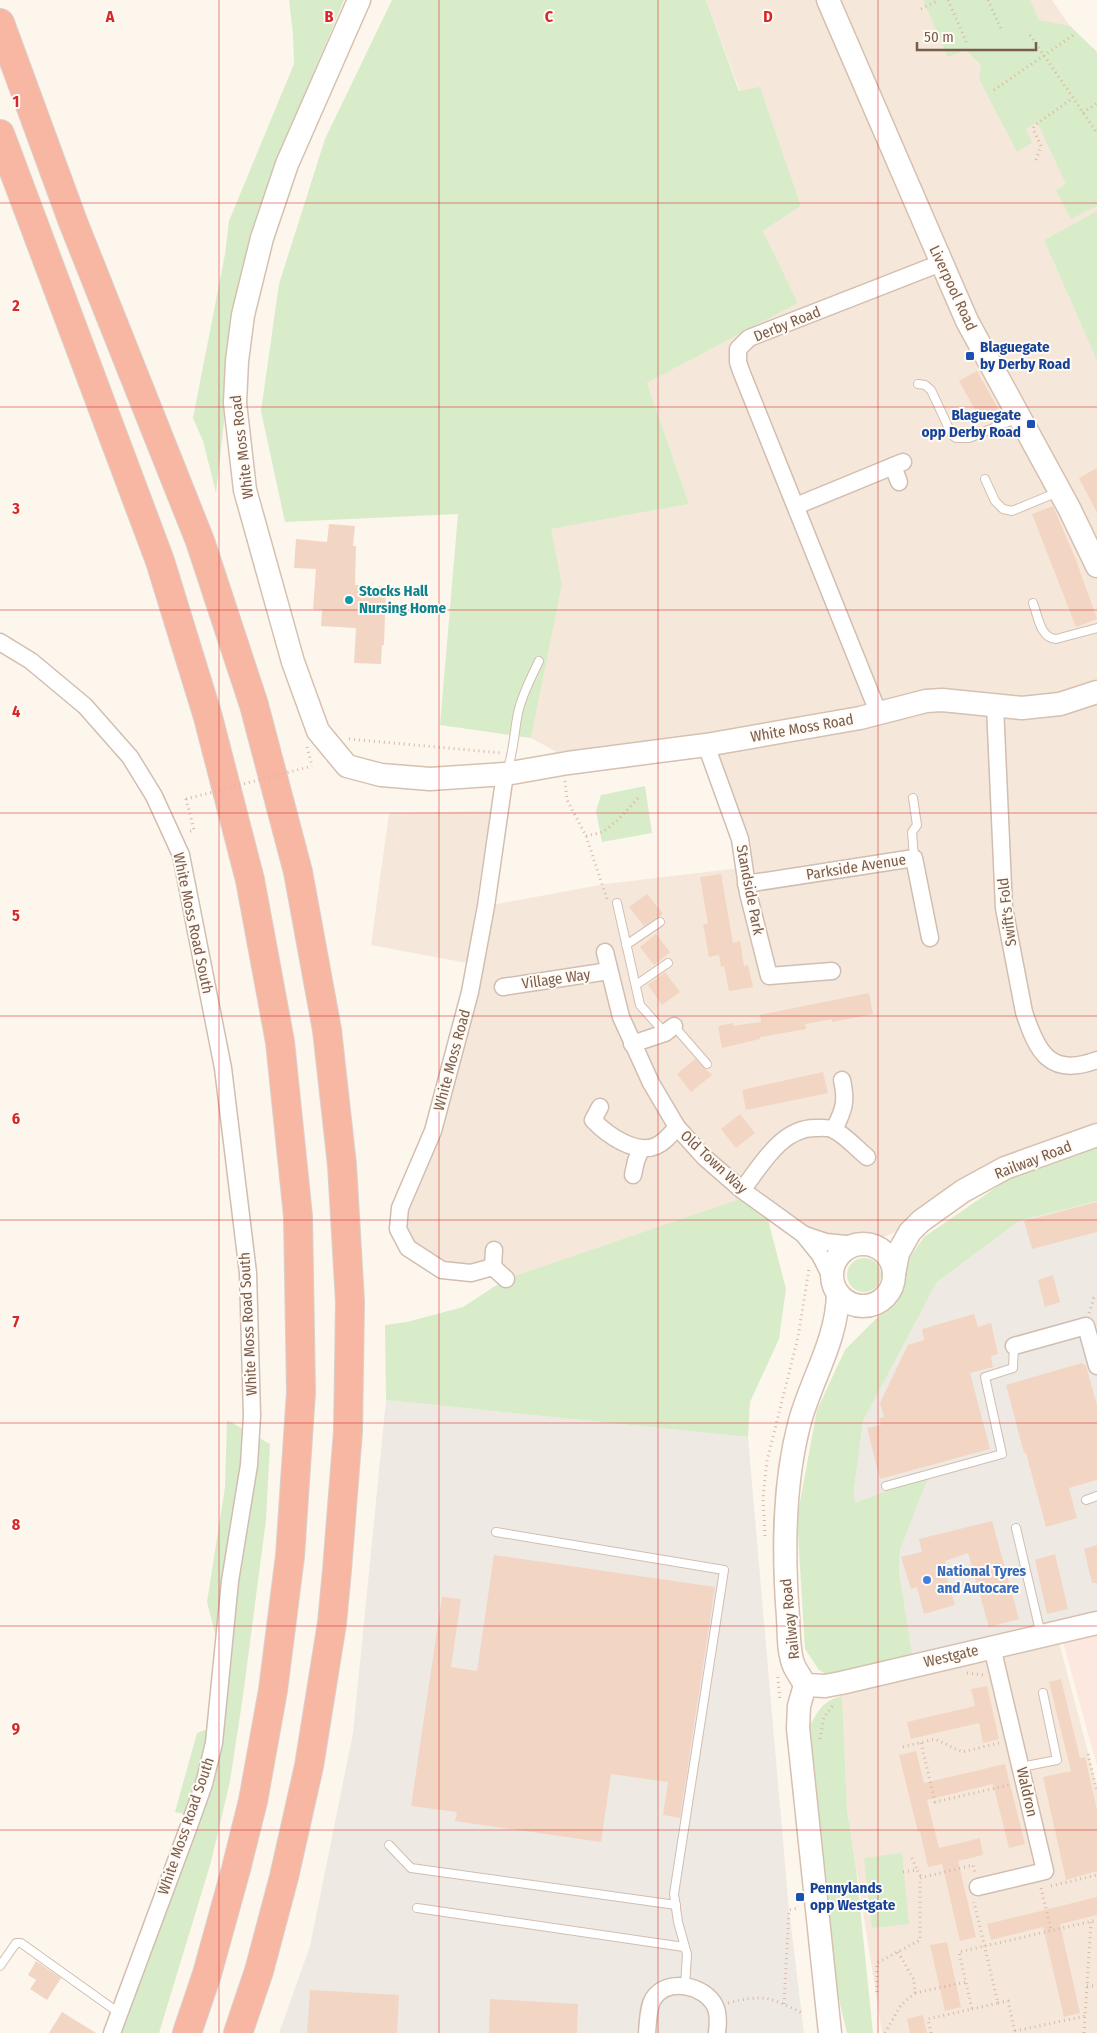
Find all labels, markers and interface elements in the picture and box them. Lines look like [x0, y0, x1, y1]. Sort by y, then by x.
text: A [105, 7, 115, 26]
text: B [325, 7, 334, 26]
text: C [545, 7, 554, 26]
text: D [763, 7, 773, 26]
scale bar [917, 20, 1036, 52]
text: 50 m [924, 28, 954, 46]
text: 1 [13, 92, 19, 111]
street label: Liverpool Road [925, 242, 981, 334]
text: 2 [11, 296, 20, 315]
street label: Derby Road [751, 302, 823, 346]
place label: Blaguegate by Derby Road [980, 338, 1070, 373]
marker: Blaguegate by Derby Road [964, 350, 976, 362]
street label: White Moss Road [227, 394, 257, 500]
place label: Blaguegate opp Derby Road [922, 406, 1021, 441]
marker: Blaguegate opp Derby Road [1025, 418, 1037, 430]
text: 3 [11, 499, 20, 518]
place label: Stocks Hall Nursing Home [359, 582, 446, 617]
marker: Stocks Hall Nursing Home [343, 594, 355, 606]
text: 4 [12, 702, 20, 721]
street label: White Moss Road [749, 710, 855, 746]
street label: Standside Park [732, 843, 768, 937]
street label: Parkside Avenue [805, 850, 907, 884]
street label: White Moss Road South [169, 851, 217, 995]
street label: Swift's Fold [994, 877, 1020, 947]
text: 5 [12, 906, 20, 925]
street label: Village Way [521, 965, 592, 993]
street label: White Moss Road [430, 1007, 474, 1113]
text: 6 [12, 1109, 20, 1128]
street label: Old Town Way [677, 1127, 751, 1198]
street label: Railway Road [992, 1137, 1074, 1183]
street label: White Moss Road South [235, 1252, 261, 1396]
text: 7 [13, 1312, 20, 1331]
text: 8 [12, 1515, 21, 1534]
place label: National Tyres and Autocare [937, 1562, 1027, 1597]
marker: National Tyres and Autocare [921, 1574, 933, 1586]
street label: Railway Road [777, 1578, 803, 1660]
street label: Westgate [922, 1641, 980, 1671]
text: 9 [12, 1719, 20, 1738]
street label: White Moss Road South [154, 1755, 218, 1897]
street label: Waldron [1013, 1765, 1041, 1819]
place label: Pennylands opp Westgate [810, 1879, 896, 1914]
marker: Pennylands opp Westgate [794, 1891, 806, 1903]

